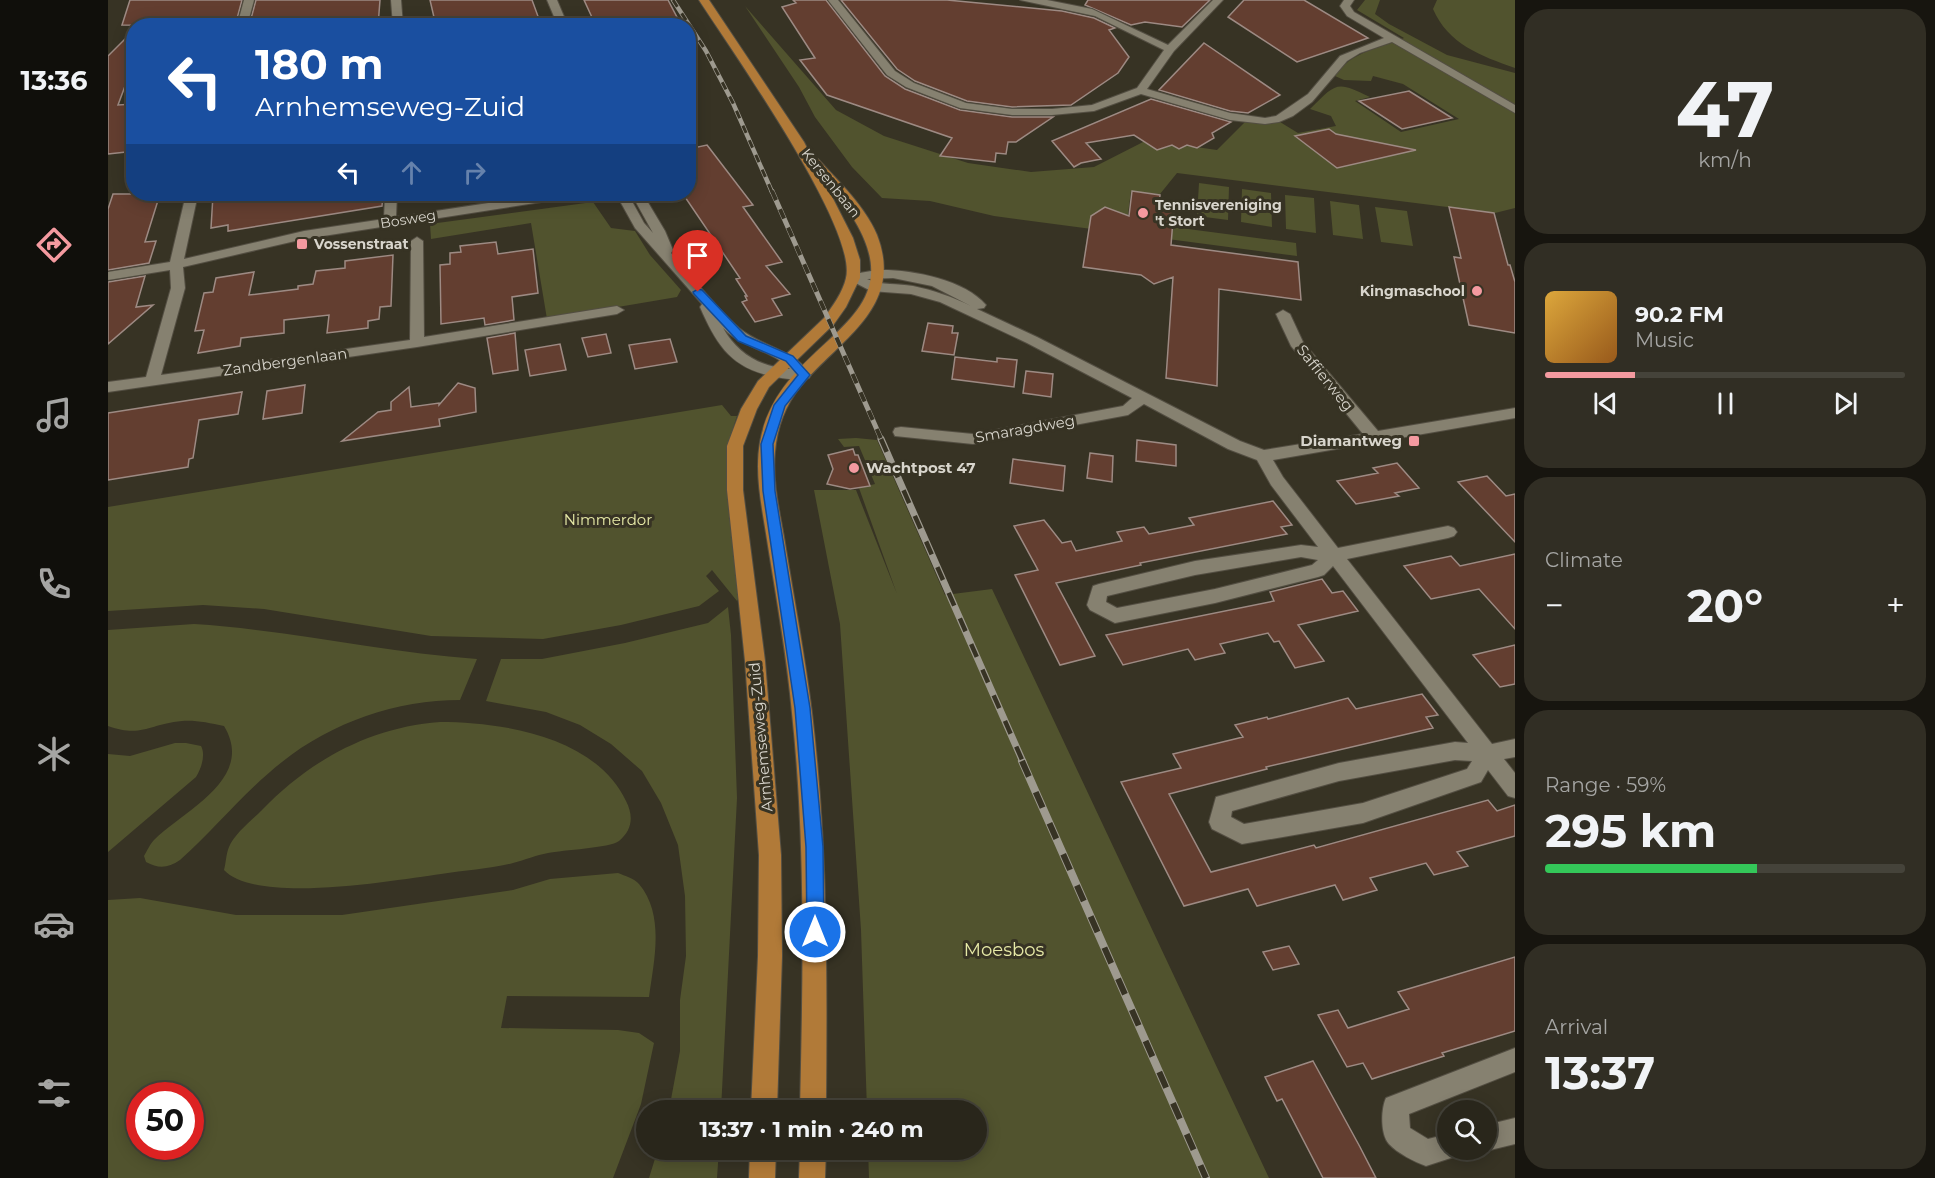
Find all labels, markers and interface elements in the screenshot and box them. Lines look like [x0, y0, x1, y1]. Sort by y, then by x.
text: 180 m [255, 38, 384, 90]
icon: left [156, 42, 234, 120]
text: 47 [1676, 61, 1774, 157]
text: 13:36 [21, 64, 87, 97]
text: Arnhemseweg-Zuid [255, 90, 525, 123]
street label: Kersenbaan [798, 145, 864, 221]
text: km/h [1698, 148, 1752, 172]
icon: left [332, 156, 365, 189]
icon: ahead [395, 156, 428, 189]
icon: right [458, 156, 491, 189]
place label: Tennisvereniging 't Stort [1155, 196, 1282, 230]
street label: Bosweg [379, 206, 437, 232]
marker: Tennisvereniging 't Stort [1136, 206, 1150, 220]
icon: directions [33, 224, 75, 266]
pin [672, 230, 723, 292]
place label: Vossenstraat [313, 235, 409, 253]
marker: Vossenstraat [295, 237, 309, 251]
icon: arrive [681, 239, 714, 272]
place label: Kingmaschool [1360, 282, 1465, 300]
marker: Kingmaschool [1470, 284, 1484, 298]
text: 90.2 FM [1635, 301, 1724, 328]
text: Music [1635, 328, 1694, 352]
street label: Saffierweg [1293, 341, 1358, 415]
street label: Zandbergenlaan [222, 343, 348, 380]
icon: previous [1589, 387, 1622, 420]
icon: pause [1709, 387, 1742, 420]
icon: next [1829, 387, 1862, 420]
icon: music [33, 394, 75, 436]
street label: Smaragdweg [974, 410, 1076, 447]
place label: Diamantweg [1300, 431, 1402, 450]
marker: Diamantweg [1407, 434, 1421, 448]
place label: Wachtpost 47 [866, 458, 976, 477]
marker: Wachtpost 47 [847, 461, 861, 475]
park label: Nimmerdor [564, 510, 652, 529]
text: Climate [1545, 548, 1623, 572]
icon: phone [33, 563, 75, 605]
text: 20° [1687, 578, 1763, 633]
text: − [1545, 585, 1564, 625]
text: + [1886, 585, 1905, 625]
street label: Arnhemseweg-Zuid [744, 661, 777, 813]
icon: climate [33, 733, 75, 775]
text: Range · 59% [1545, 773, 1666, 797]
text: 295 km [1545, 803, 1716, 858]
position arrow [783, 900, 847, 964]
icon: car [33, 903, 75, 945]
park label: Moesbos [964, 939, 1044, 961]
text: Arrival [1545, 1015, 1608, 1039]
text: 13:37 [1545, 1045, 1655, 1100]
icon: filters [33, 1072, 75, 1114]
speed limit sign: 50 [126, 1082, 204, 1160]
map controls [1437, 1100, 1497, 1160]
button: search [1437, 1100, 1497, 1160]
text: 13:37 · 1 min · 240 m [700, 1116, 924, 1143]

